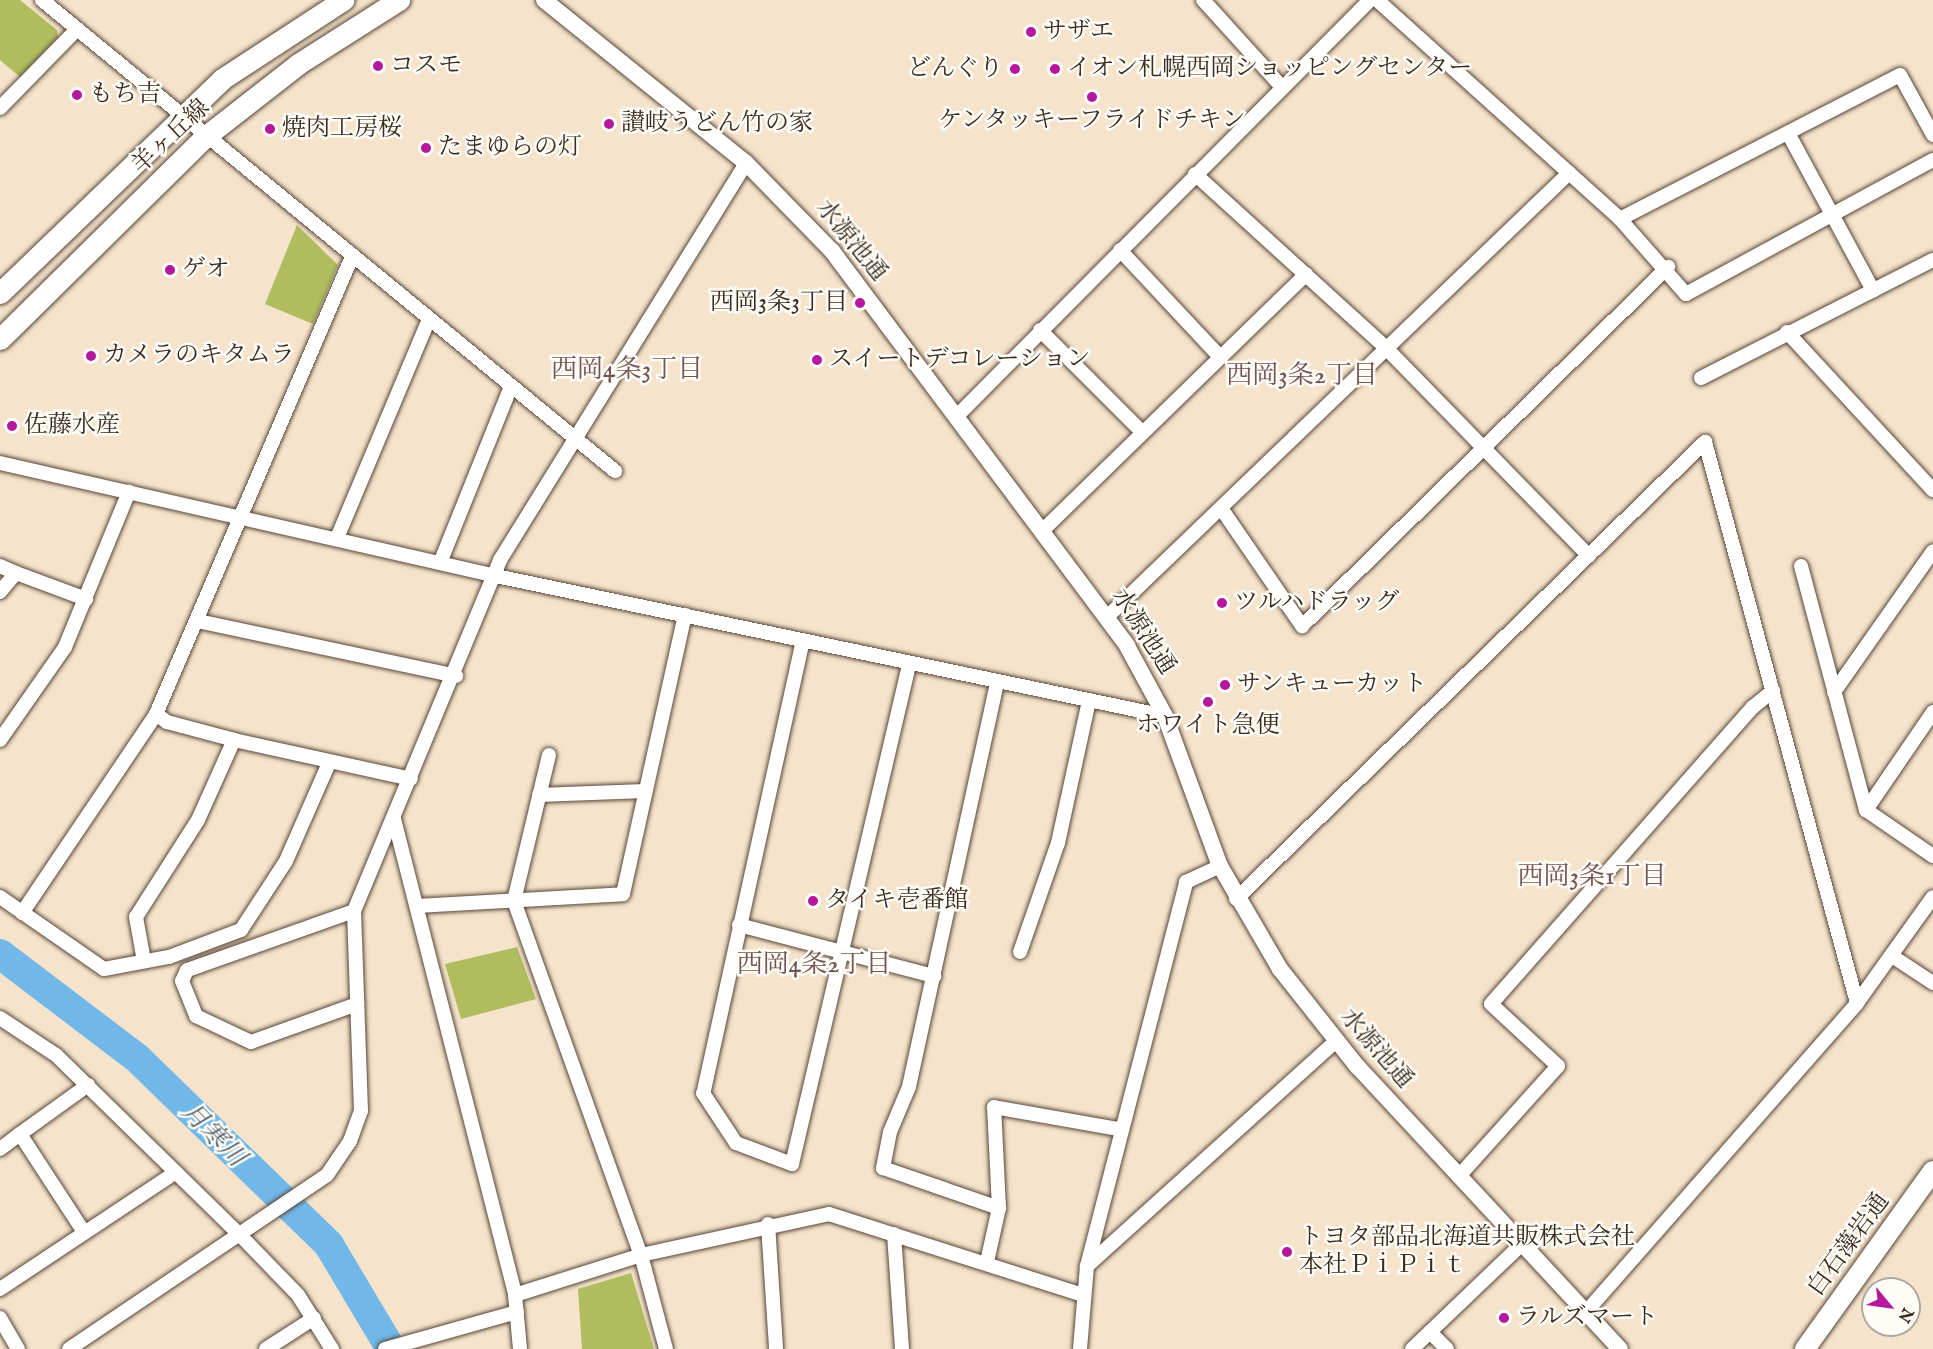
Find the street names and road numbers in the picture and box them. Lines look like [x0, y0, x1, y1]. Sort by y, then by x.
street label: 羊ヶ丘線 [126, 94, 216, 180]
street label: 水源池通 [810, 195, 892, 287]
street label: 水源池通 [1105, 584, 1181, 680]
street label: 水源池通 [1334, 1003, 1418, 1095]
street label: 白石藻岩通 [1802, 1188, 1896, 1302]

